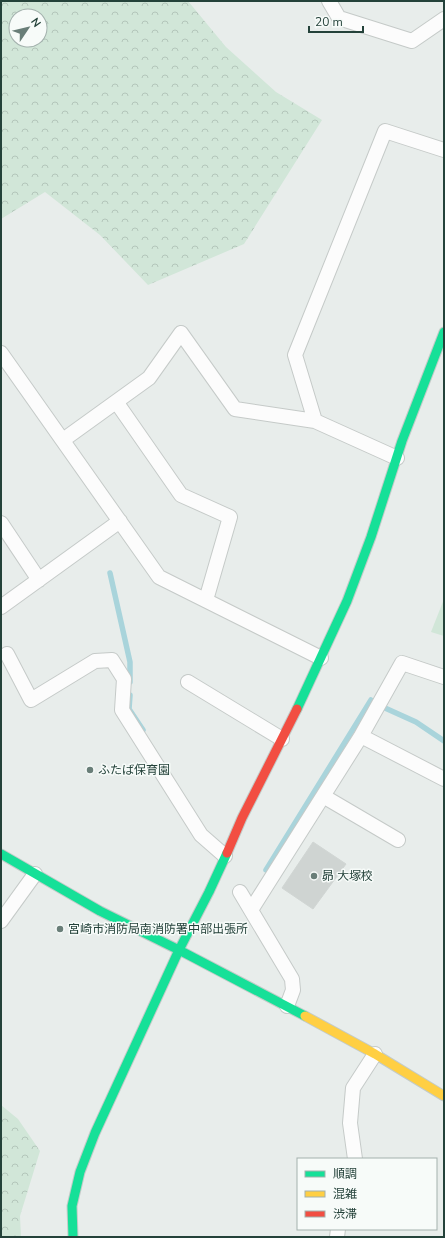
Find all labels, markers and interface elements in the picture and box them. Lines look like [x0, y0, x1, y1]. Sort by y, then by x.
north arrow [8, 8, 48, 48]
scale bar [309, 8, 363, 34]
text: 20 m [315, 14, 343, 30]
text: N [27, 15, 44, 30]
place label: ふたば保育園 [98, 762, 170, 778]
marker: ふたば保育園 [85, 765, 95, 775]
place label: 昴 大塚校 [322, 868, 373, 884]
marker: 昴 大塚校 [309, 871, 319, 881]
place label: 宮崎市消防局南消防署中部出張所 [68, 921, 248, 937]
marker: 宮崎市消防局南消防署中部出張所 [55, 924, 65, 934]
legend [297, 1158, 437, 1230]
text: 順調 [333, 1166, 357, 1182]
text: 混雑 [333, 1186, 357, 1202]
text: 渋滞 [333, 1206, 357, 1222]

